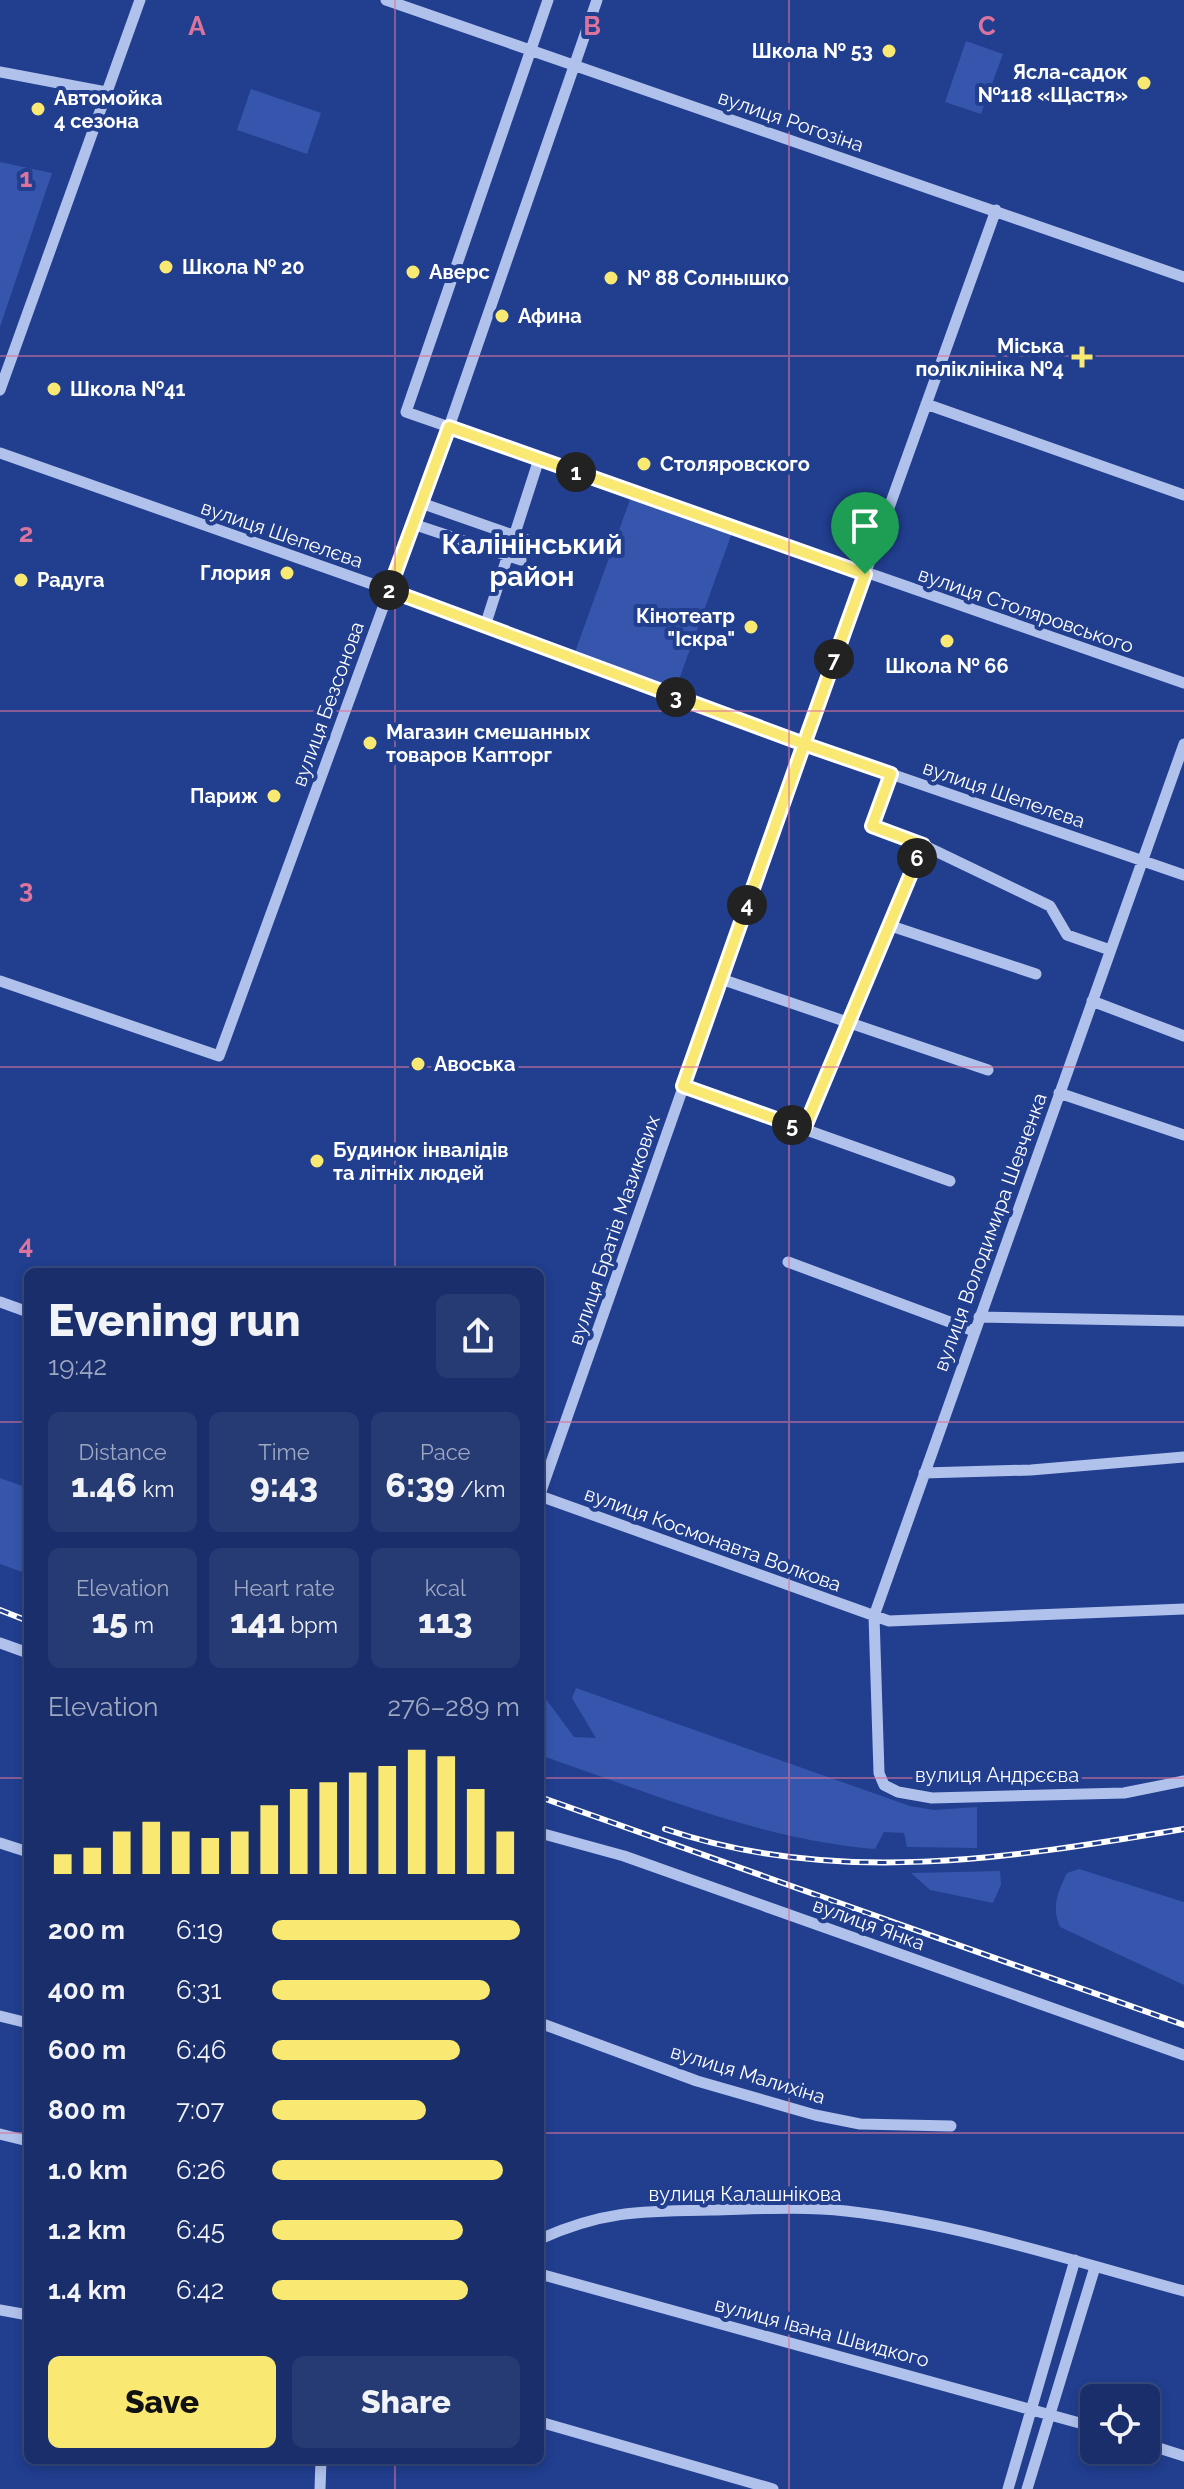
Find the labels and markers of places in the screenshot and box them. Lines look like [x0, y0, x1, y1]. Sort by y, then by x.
place label: Школа № 53 [752, 39, 873, 63]
marker: Школа № 53 [880, 42, 898, 60]
place label: Ясла-садок №118 «Щастя» [977, 60, 1128, 107]
marker: Ясла-садок №118 «Щастя» [1135, 74, 1153, 92]
place label: Автомойка 4 сезона [54, 86, 163, 133]
marker: Автомойка 4 сезона [29, 100, 47, 118]
place label: Школа № 20 [182, 255, 305, 279]
marker: Школа № 20 [157, 258, 175, 276]
place label: Аверс [429, 260, 490, 284]
marker: Аверс [404, 263, 422, 281]
place label: № 88 Солнышко [627, 266, 789, 290]
marker: № 88 Солнышко [602, 269, 620, 287]
place label: Афина [518, 304, 582, 328]
marker: Афина [493, 307, 511, 325]
place label: Міська поліклініка №4 [915, 334, 1064, 381]
marker: Міська поліклініка №4 [1071, 346, 1093, 368]
place label: Школа №41 [70, 377, 186, 401]
marker: Школа №41 [45, 380, 63, 398]
pin: 1 [556, 452, 596, 492]
place label: Столяровского [660, 452, 810, 476]
marker: Столяровского [635, 455, 653, 473]
pin [831, 492, 899, 574]
place label: Глория [200, 561, 271, 585]
marker: Глория [278, 564, 296, 582]
place label: Радуга [37, 568, 104, 592]
pin: 2 [369, 570, 409, 610]
marker: Радуга [12, 571, 30, 589]
place label: Кінотеатр "Іскра" [636, 604, 735, 651]
marker: Кінотеатр "Іскра" [742, 618, 760, 636]
marker: Школа № 66 [938, 632, 956, 650]
pin: 7 [814, 639, 854, 679]
place label: Школа № 66 [885, 654, 1009, 678]
pin: 3 [656, 677, 696, 717]
place label: Магазин смешанных товаров Капторг [386, 720, 590, 767]
marker: Магазин смешанных товаров Капторг [361, 734, 379, 752]
place label: Париж [190, 784, 258, 808]
marker: Париж [265, 787, 283, 805]
pin: 6 [897, 838, 937, 878]
pin: 4 [727, 885, 767, 925]
place label: Авоська [434, 1052, 516, 1076]
marker: Авоська [409, 1055, 427, 1073]
pin: 5 [772, 1105, 812, 1145]
place label: Будинок інвалідів та літніх людей [333, 1138, 509, 1185]
marker: Будинок інвалідів та літніх людей [308, 1152, 326, 1170]

